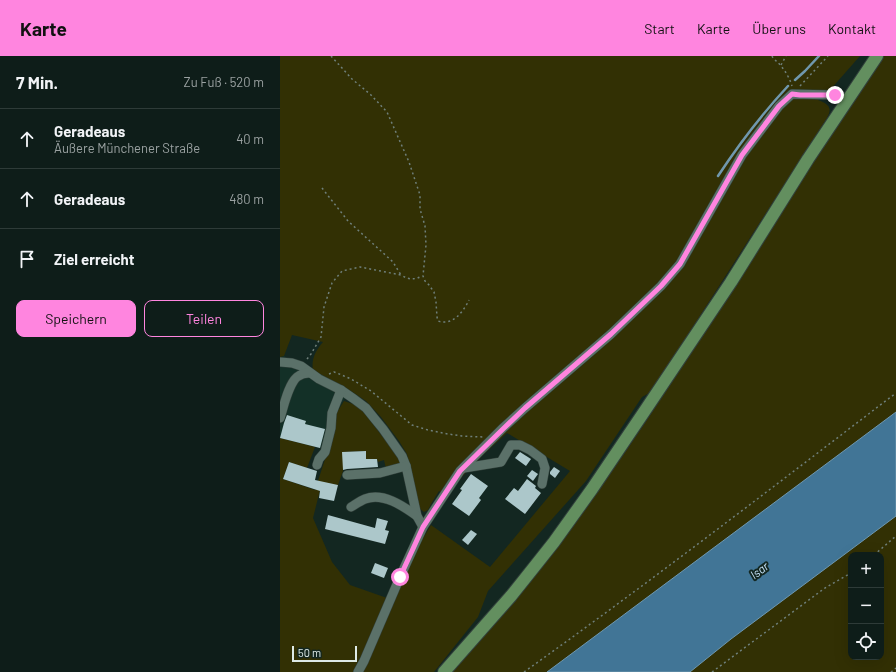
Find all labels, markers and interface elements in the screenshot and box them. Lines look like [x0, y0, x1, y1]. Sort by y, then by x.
text: Karte [20, 17, 67, 40]
text: Start [644, 20, 675, 37]
text: Karte [697, 20, 730, 37]
text: Über uns [752, 20, 806, 37]
text: Kontakt [828, 20, 876, 37]
text: 7 Min. [16, 72, 58, 92]
text: Zu Fuß · 520 m [184, 74, 264, 90]
route end [826, 86, 844, 104]
text: Geradeaus [54, 122, 125, 140]
icon: ahead [16, 128, 38, 150]
text: 40 m [236, 131, 264, 147]
text: Äußere Münchener Straße [54, 140, 200, 156]
icon: ahead [16, 188, 38, 210]
text: Geradeaus [54, 190, 125, 208]
text: 480 m [229, 191, 264, 207]
icon: arrive [16, 248, 38, 270]
text: Ziel erreicht [54, 250, 135, 268]
button: Speichern [16, 300, 136, 337]
button: Teilen [144, 300, 264, 337]
map controls [848, 552, 884, 660]
button: + [848, 552, 884, 588]
water label: Isar [747, 558, 771, 581]
route start [391, 568, 409, 586]
button: − [848, 588, 884, 624]
button: locate [848, 624, 884, 660]
scale bar [292, 644, 357, 663]
text: 50 m [298, 646, 321, 659]

